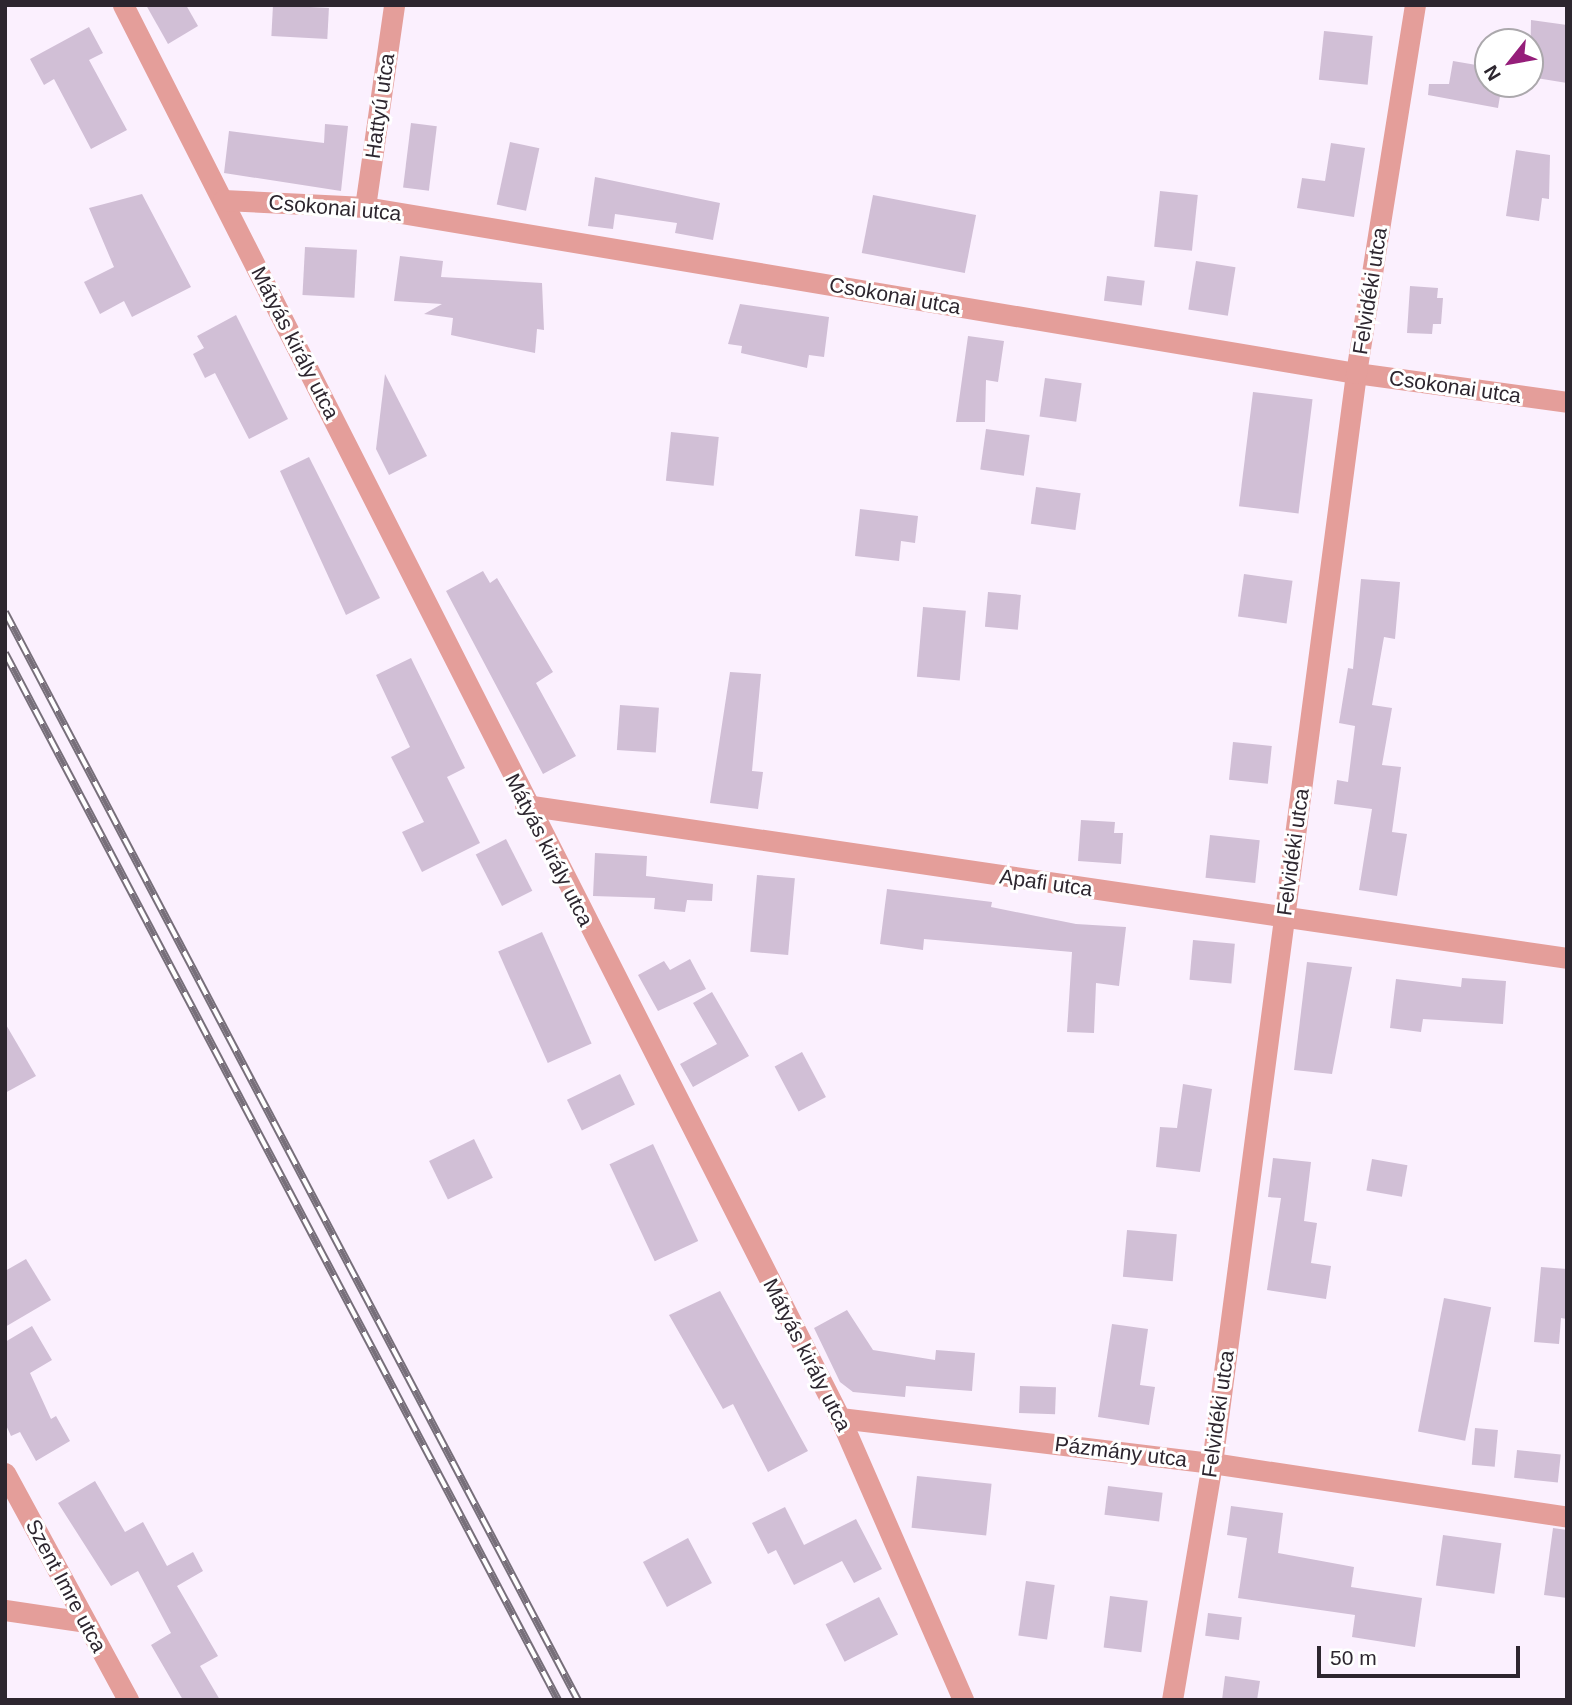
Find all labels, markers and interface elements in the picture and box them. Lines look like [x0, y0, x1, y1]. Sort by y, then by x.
north arrow [1474, 28, 1544, 98]
street label: Hattyú utca [360, 52, 400, 160]
text: N [1480, 62, 1505, 84]
street label: Csokonai utca [268, 190, 402, 226]
street label: Felvidéki utca [1348, 226, 1392, 356]
street label: Mátyás király utca [246, 262, 344, 424]
street label: Csokonai utca [827, 272, 963, 320]
street label: Csokonai utca [1387, 365, 1523, 409]
street label: Mátyás király utca [500, 769, 598, 931]
street label: Felvidéki utca [1272, 787, 1314, 917]
street label: Apafi utca [998, 864, 1094, 902]
street label: Mátyás király utca [758, 1274, 856, 1436]
street label: Felvidéki utca [1197, 1349, 1239, 1479]
street label: Pázmány utca [1053, 1431, 1189, 1473]
street label: Szent Imre utca [20, 1515, 112, 1657]
scale bar [1320, 1632, 1523, 1676]
text: 50 m [1330, 1646, 1377, 1669]

